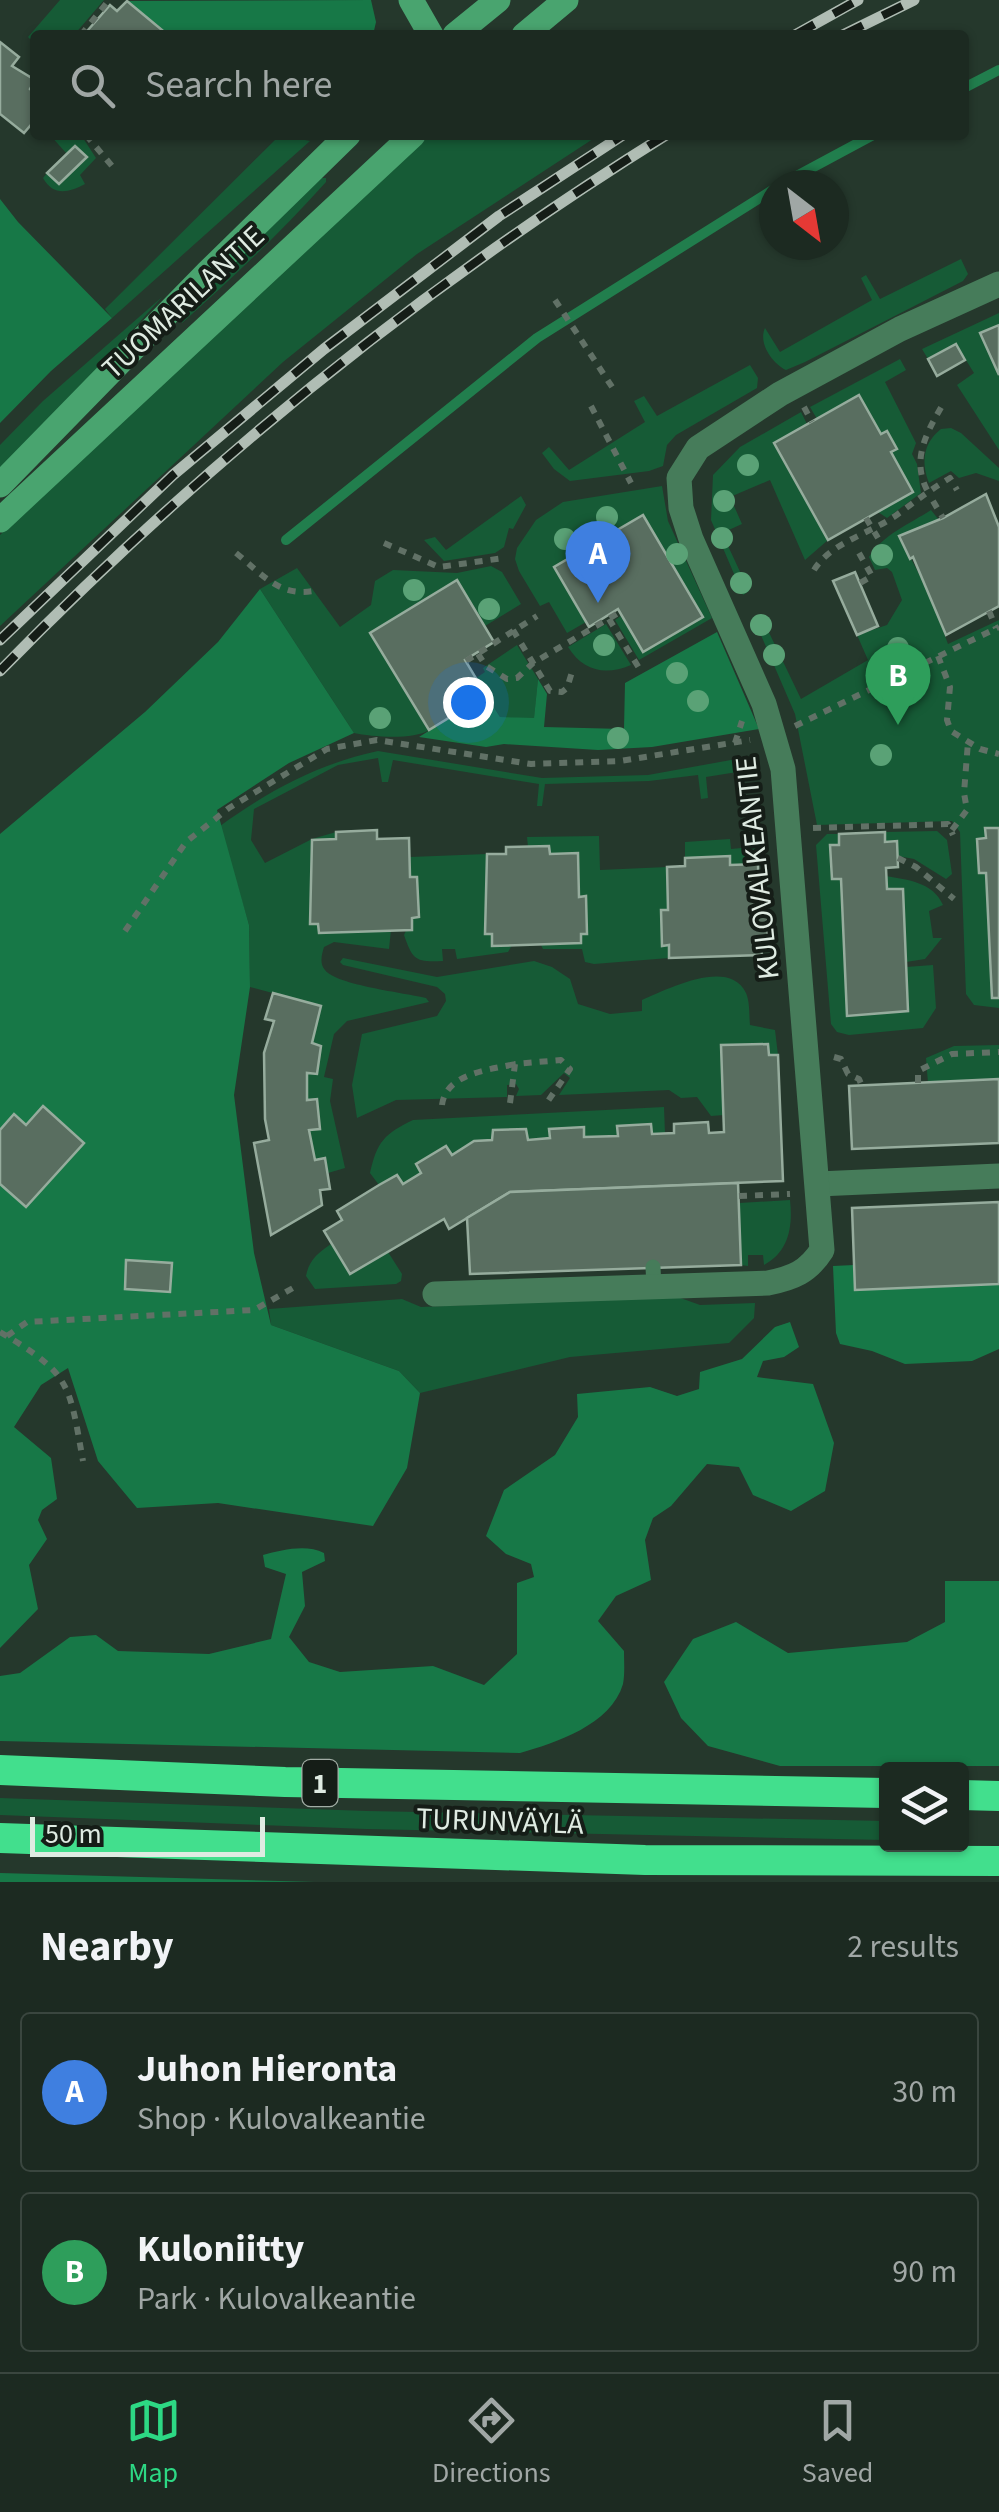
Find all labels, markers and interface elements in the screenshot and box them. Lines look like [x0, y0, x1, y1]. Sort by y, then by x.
search box [30, 30, 969, 140]
icon: search [65, 58, 120, 113]
text: Search here [145, 58, 332, 112]
north arrow [759, 170, 849, 260]
street label: TUOMARILANTIE [92, 216, 274, 389]
pin: A [566, 520, 630, 603]
pin: B [866, 642, 930, 725]
your location [443, 677, 494, 728]
street label: KULOVALKEANTIE [724, 754, 791, 982]
road number: 1 [302, 1760, 338, 1806]
map controls [879, 1762, 969, 1852]
button: layers [879, 1762, 969, 1852]
street label: TURUNVÄYLÄ [416, 1797, 585, 1846]
scale bar [30, 1812, 265, 1856]
text: 50 m [45, 1814, 102, 1854]
text: Nearby [40, 1917, 174, 1977]
text: 2 results [847, 1924, 959, 1970]
text: Juhon Hieronta [137, 2042, 397, 2096]
text: A [65, 2069, 84, 2115]
text: 30 m [892, 2069, 957, 2115]
text: Shop · Kulovalkeantie [137, 2096, 426, 2142]
text: Kuloniitty [137, 2222, 304, 2276]
text: B [65, 2249, 84, 2295]
text: 90 m [892, 2249, 957, 2295]
text: Park · Kulovalkeantie [137, 2276, 416, 2322]
tab: Map [126, 2393, 181, 2493]
tab: Directions [432, 2393, 551, 2493]
tab: Saved [802, 2393, 873, 2493]

